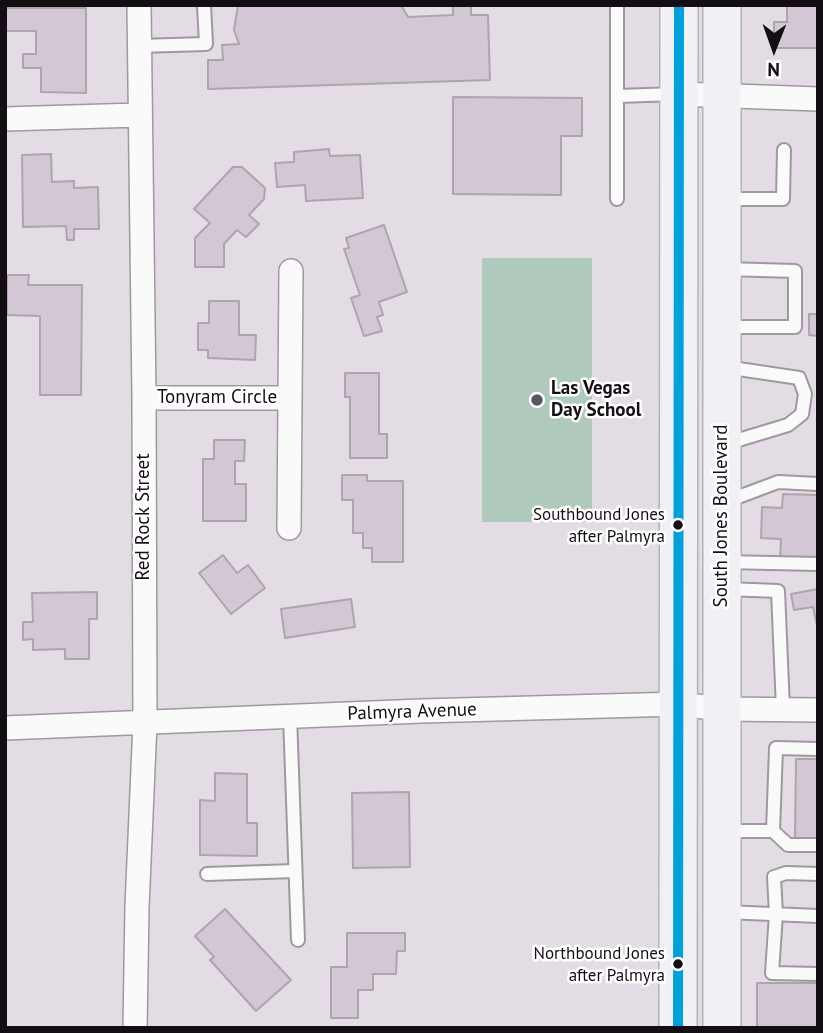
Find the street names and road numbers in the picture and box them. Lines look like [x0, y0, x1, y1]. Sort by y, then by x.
street label: Tonyram Circle [157, 387, 277, 409]
street label: South Jones Boulevard [711, 425, 733, 607]
street label: Red Rock Street [133, 453, 155, 581]
street label: Palmyra Avenue [347, 698, 477, 726]

